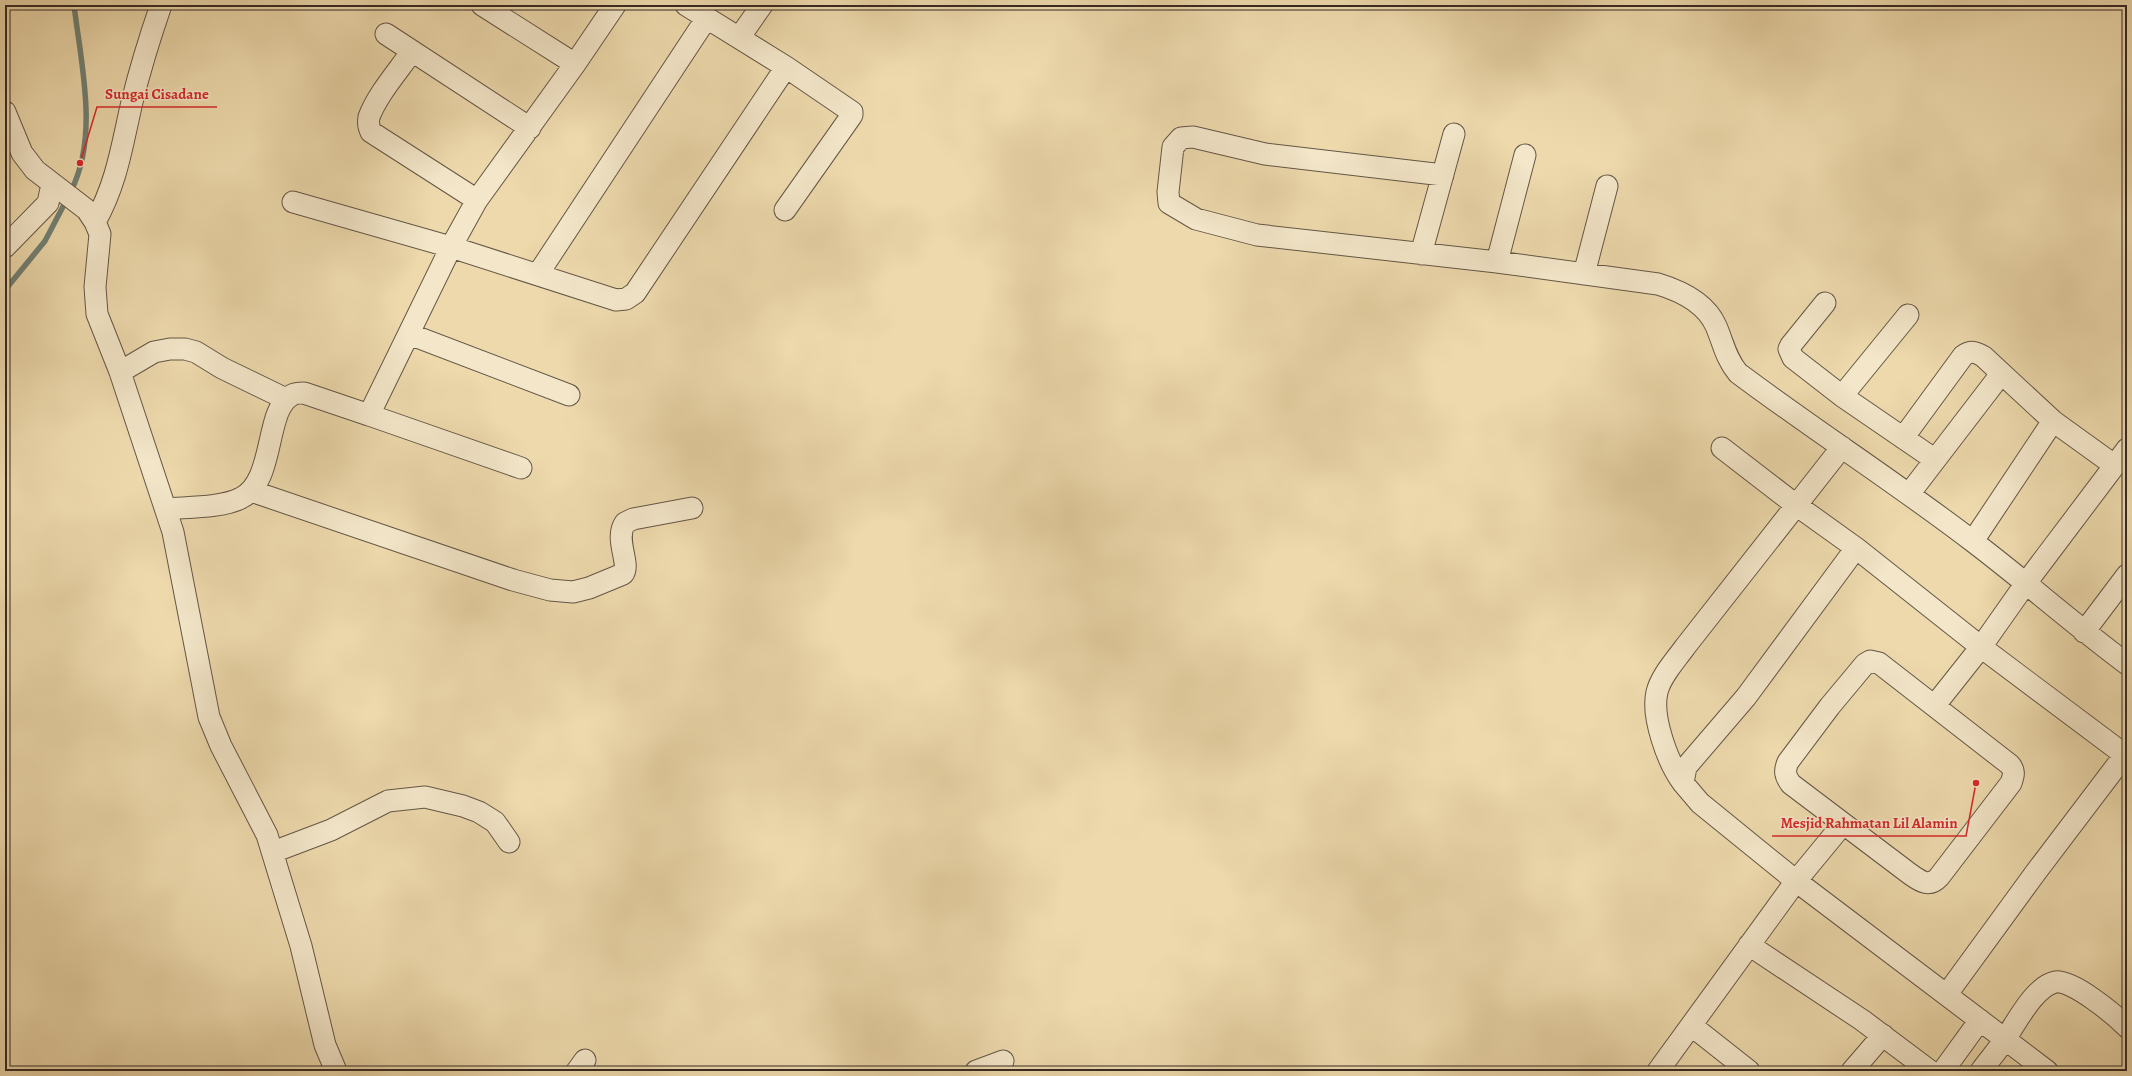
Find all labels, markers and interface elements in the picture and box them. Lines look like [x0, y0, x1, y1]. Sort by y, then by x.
callout: Sungai Cisadane [97, 80, 217, 107]
text: Sungai Cisadane [105, 84, 209, 104]
callout: Mesjid Rahmatan Lil Alamin [1772, 809, 1966, 836]
text: Mesjid Rahmatan Lil Alamin [1780, 813, 1958, 833]

